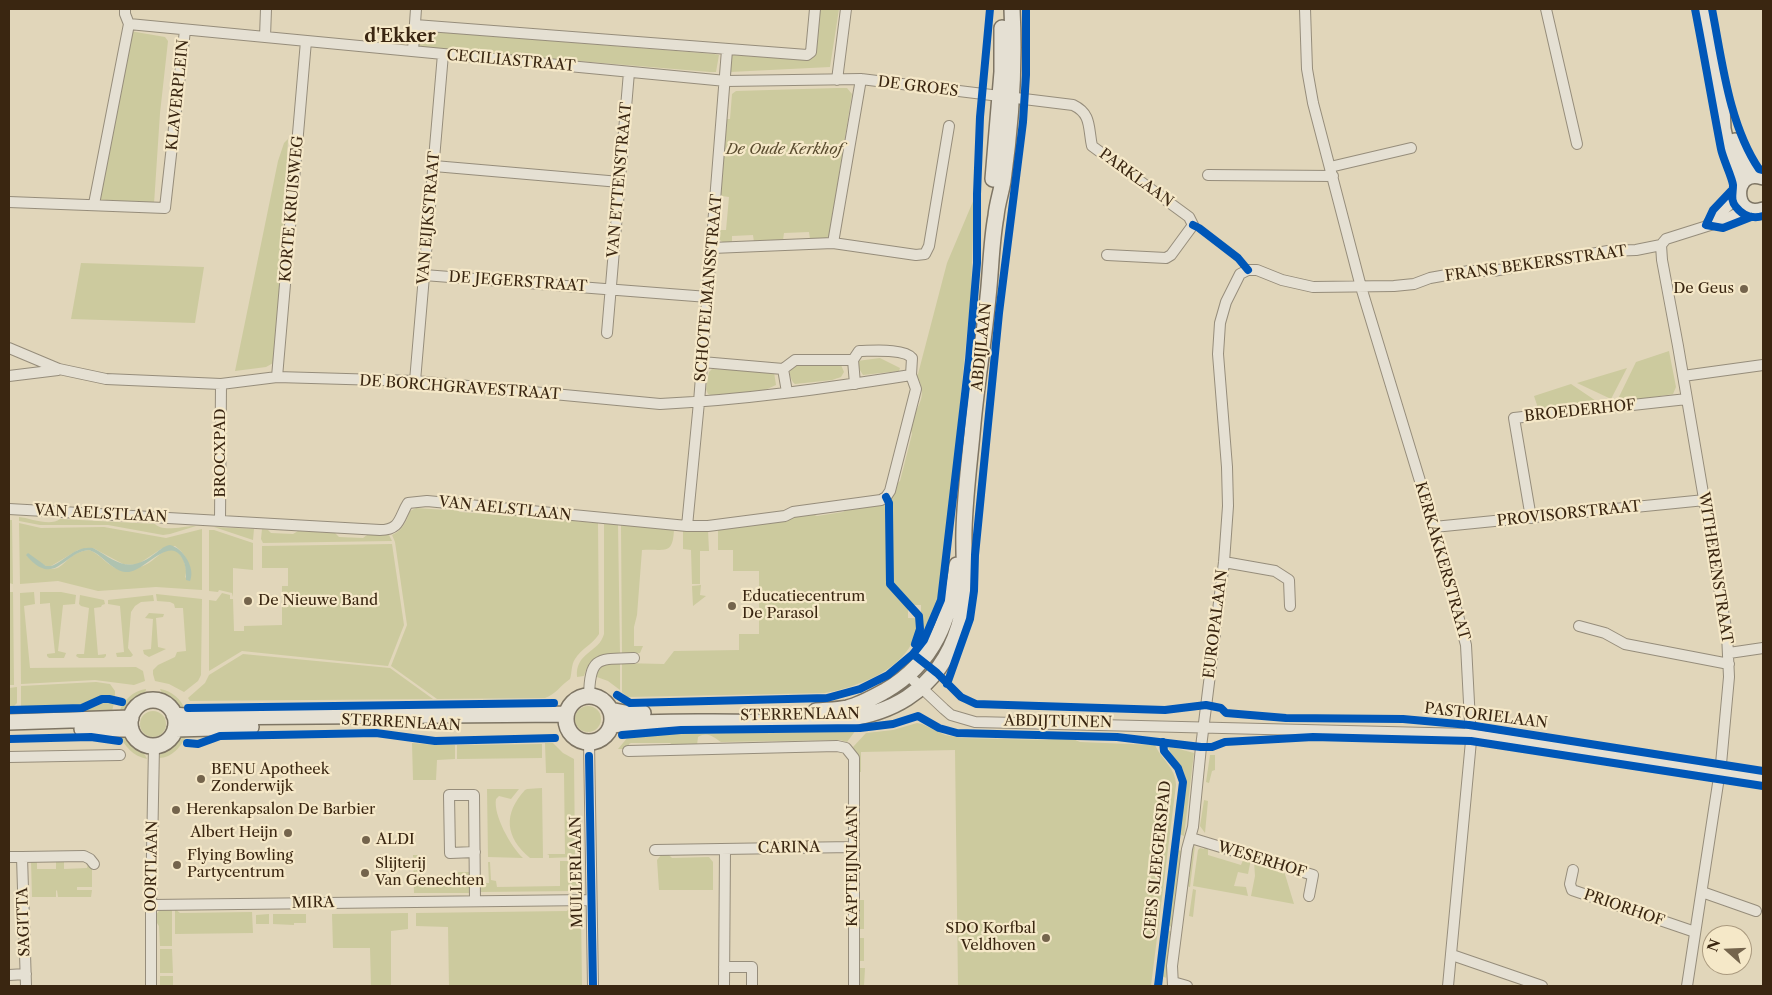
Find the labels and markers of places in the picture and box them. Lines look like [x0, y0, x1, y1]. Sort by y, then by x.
place label: De Geus [1673, 280, 1734, 298]
marker: De Geus [1738, 283, 1750, 295]
place label: Educatiecentrum De Parasol [742, 588, 865, 623]
place label: De Nieuwe Band [258, 592, 378, 610]
marker: De Nieuwe Band [242, 595, 254, 607]
marker: Educatiecentrum De Parasol [726, 600, 738, 612]
place label: BENU Apotheek Zonderwijk [211, 761, 329, 796]
marker: BENU Apotheek Zonderwijk [195, 773, 207, 785]
place label: Herenkapsalon De Barbier [186, 801, 375, 819]
marker: Herenkapsalon De Barbier [170, 804, 182, 816]
place label: Albert Heijn [190, 824, 278, 842]
marker: Albert Heijn [282, 827, 294, 839]
place label: ALDI [376, 831, 415, 849]
marker: ALDI [360, 834, 372, 846]
place label: Flying Bowling Partycentrum [187, 847, 293, 882]
place label: Slijterij Van Genechten [375, 855, 484, 890]
marker: Flying Bowling Partycentrum [171, 859, 183, 871]
marker: Slijterij Van Genechten [359, 867, 371, 879]
place label: SDO Korfbal Veldhoven [945, 920, 1036, 955]
marker: SDO Korfbal Veldhoven [1040, 932, 1052, 944]

